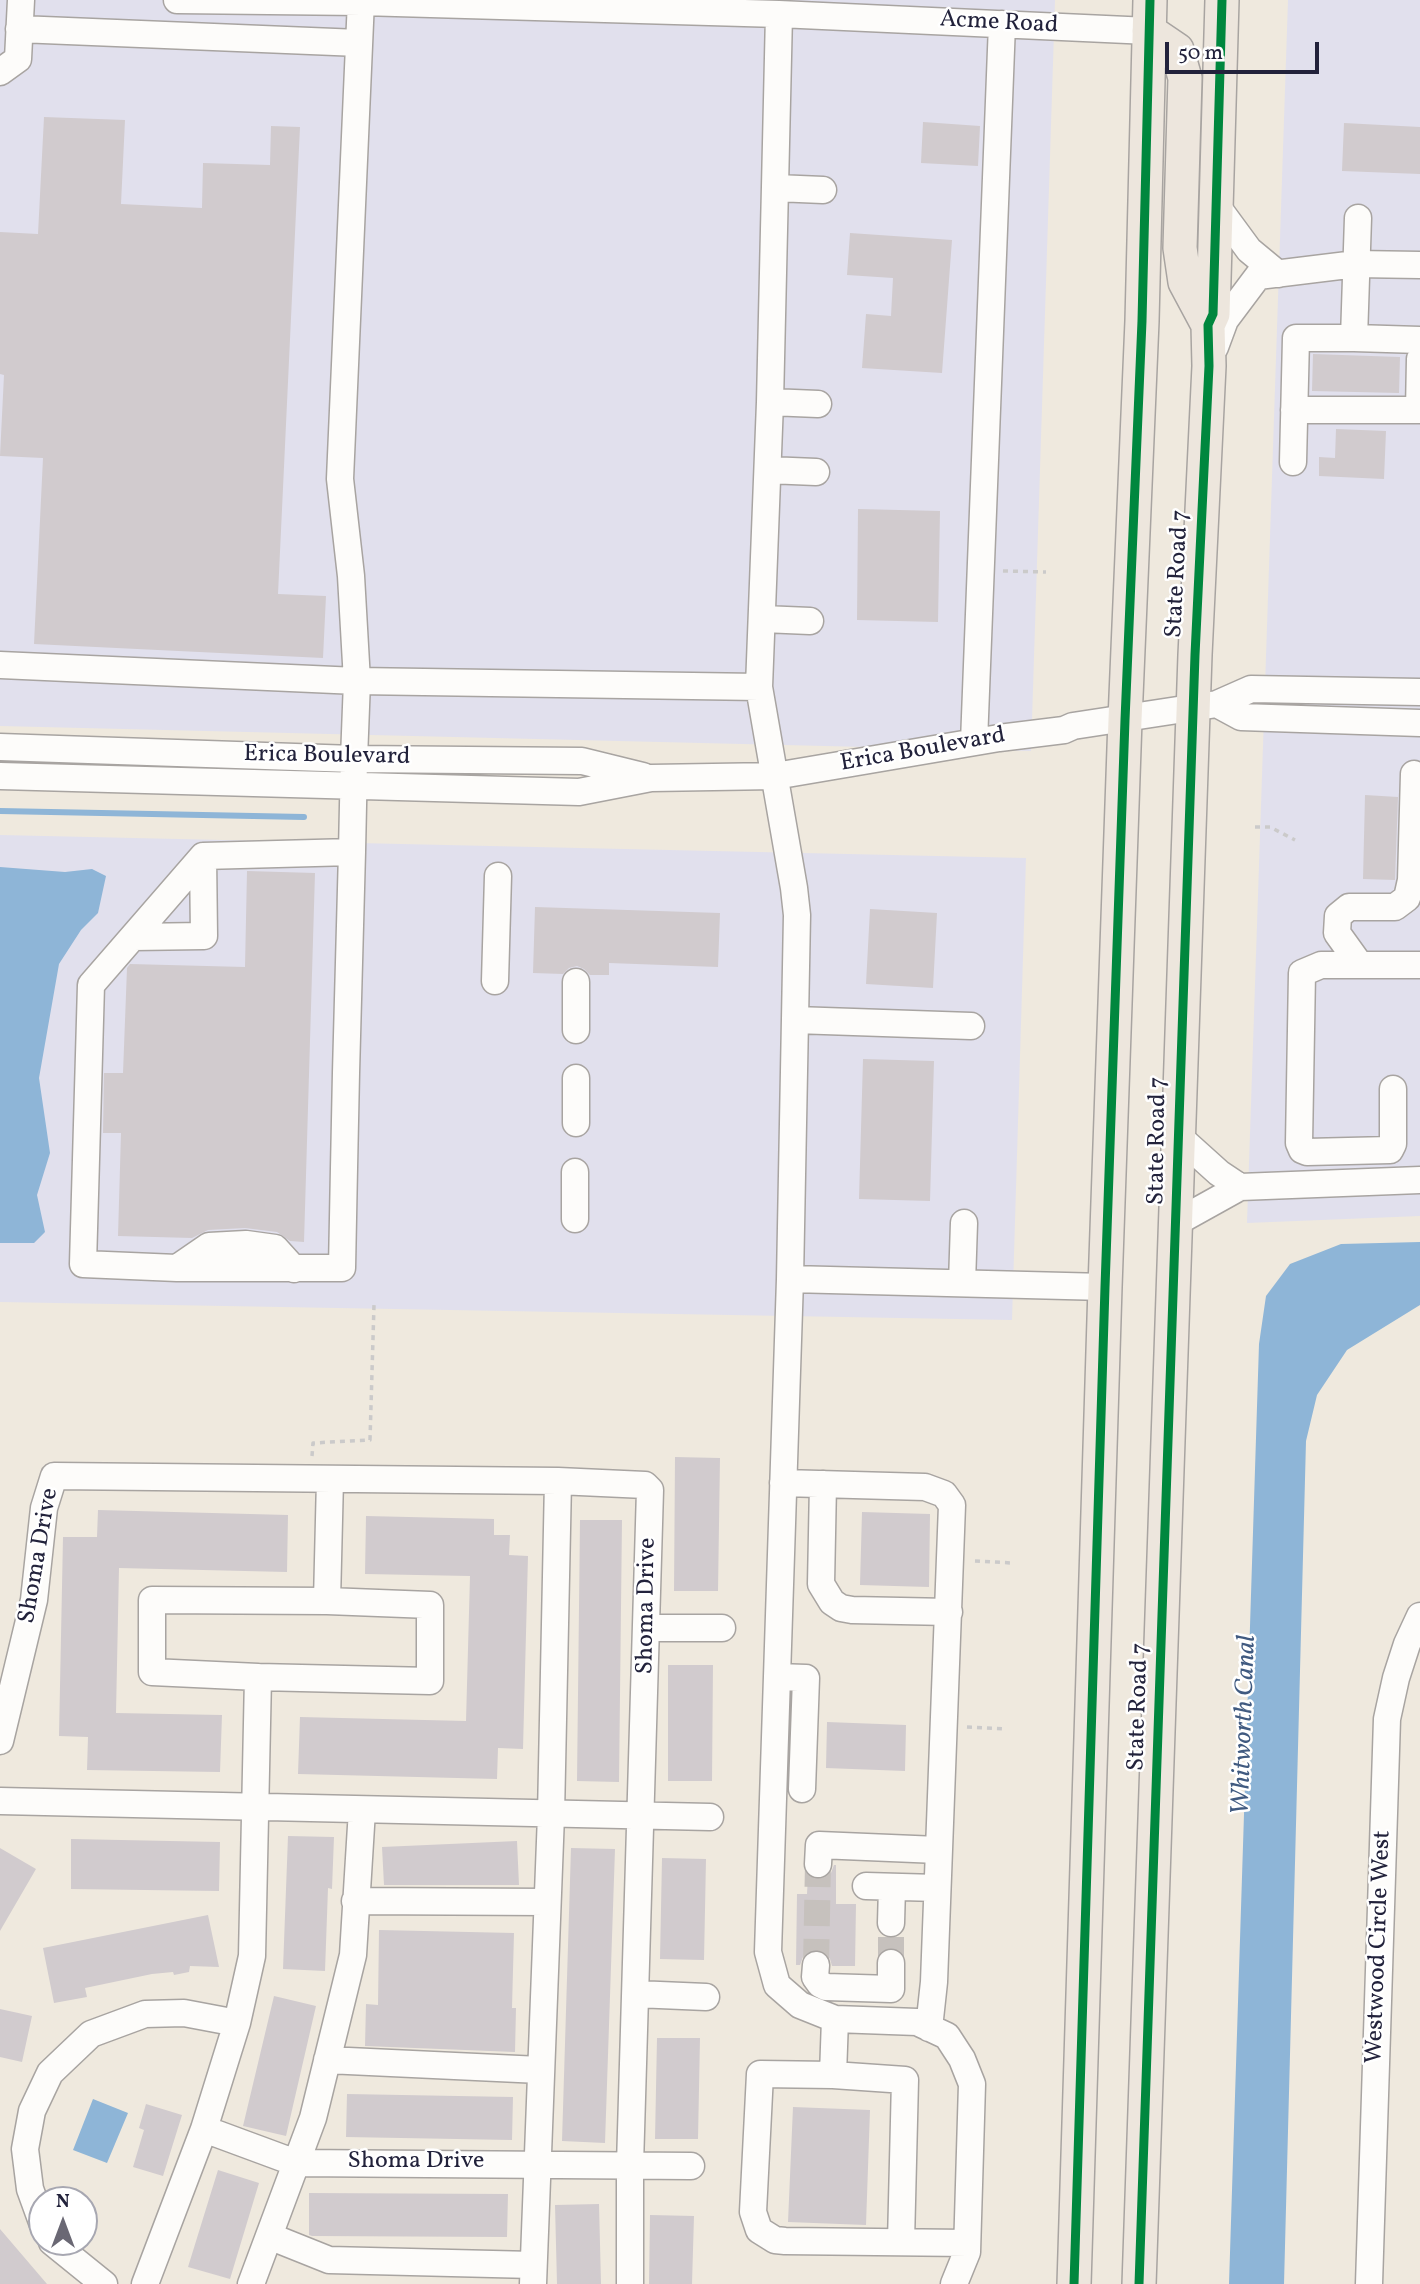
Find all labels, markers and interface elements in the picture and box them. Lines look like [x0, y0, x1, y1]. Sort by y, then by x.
street label: Acme Road [939, 7, 1059, 41]
scale bar [1168, 28, 1322, 72]
text: 50 m [1178, 39, 1223, 68]
street label: State Road 7 [1161, 509, 1197, 639]
street label: Erica Boulevard [838, 722, 1008, 780]
street label: Erica Boulevard [243, 741, 411, 773]
street label: State Road 7 [1143, 1077, 1175, 1205]
street label: Shoma Drive [14, 1486, 66, 1626]
street label: Shoma Drive [632, 1537, 664, 1675]
water label: Whitworth Canal [1227, 1634, 1265, 1816]
street label: State Road 7 [1123, 1642, 1157, 1772]
street label: Westwood Circle West [1362, 1830, 1398, 2064]
street label: Shoma Drive [348, 2149, 484, 2177]
north arrow [28, 2186, 98, 2256]
text: N [56, 2189, 70, 2215]

